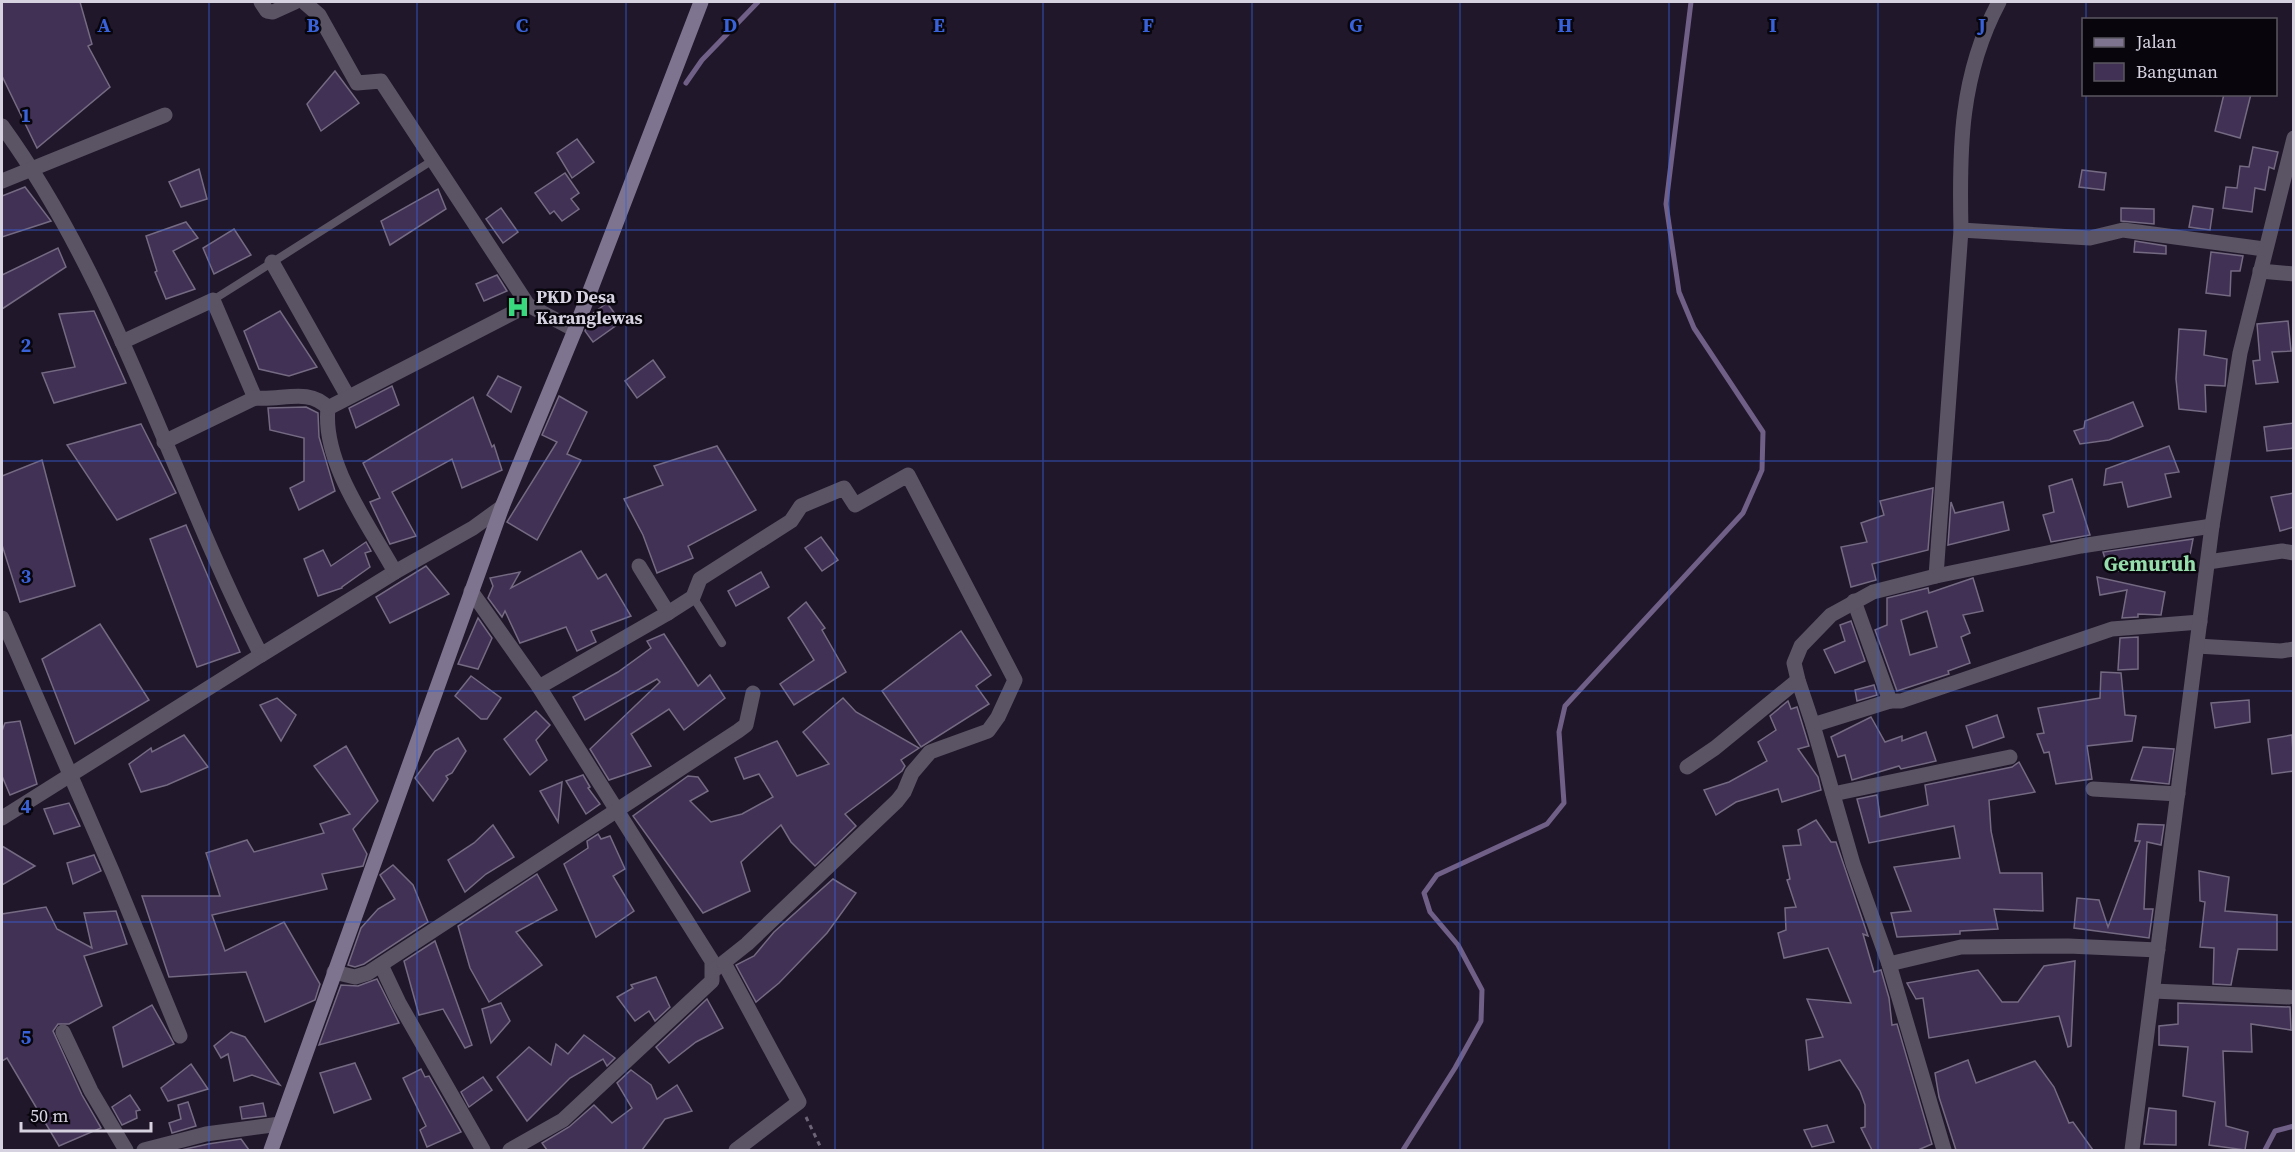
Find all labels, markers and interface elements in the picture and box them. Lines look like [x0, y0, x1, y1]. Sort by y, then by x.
text: A [97, 11, 111, 39]
text: B [306, 11, 320, 39]
text: C [516, 11, 528, 39]
text: D [723, 11, 737, 39]
text: E [933, 11, 945, 39]
text: F [1142, 11, 1154, 39]
text: G [1349, 11, 1363, 39]
text: H [1557, 11, 1573, 39]
text: I [1769, 11, 1777, 39]
text: J [1976, 11, 1986, 39]
legend [2082, 18, 2277, 96]
text: Jalan [2135, 29, 2177, 54]
text: Bangunan [2136, 59, 2218, 84]
text: 1 [21, 101, 31, 129]
place label: PKD Desa Karanglewas [536, 284, 643, 330]
hospital icon: PKD Desa Karanglewas [505, 294, 531, 320]
text: 2 [21, 331, 32, 359]
district label: Gemuruh [2104, 549, 2196, 578]
text: 3 [21, 562, 32, 590]
text: 4 [21, 792, 32, 820]
text: 5 [21, 1023, 32, 1051]
scale bar [21, 1095, 152, 1133]
text: 50 m [30, 1103, 68, 1128]

